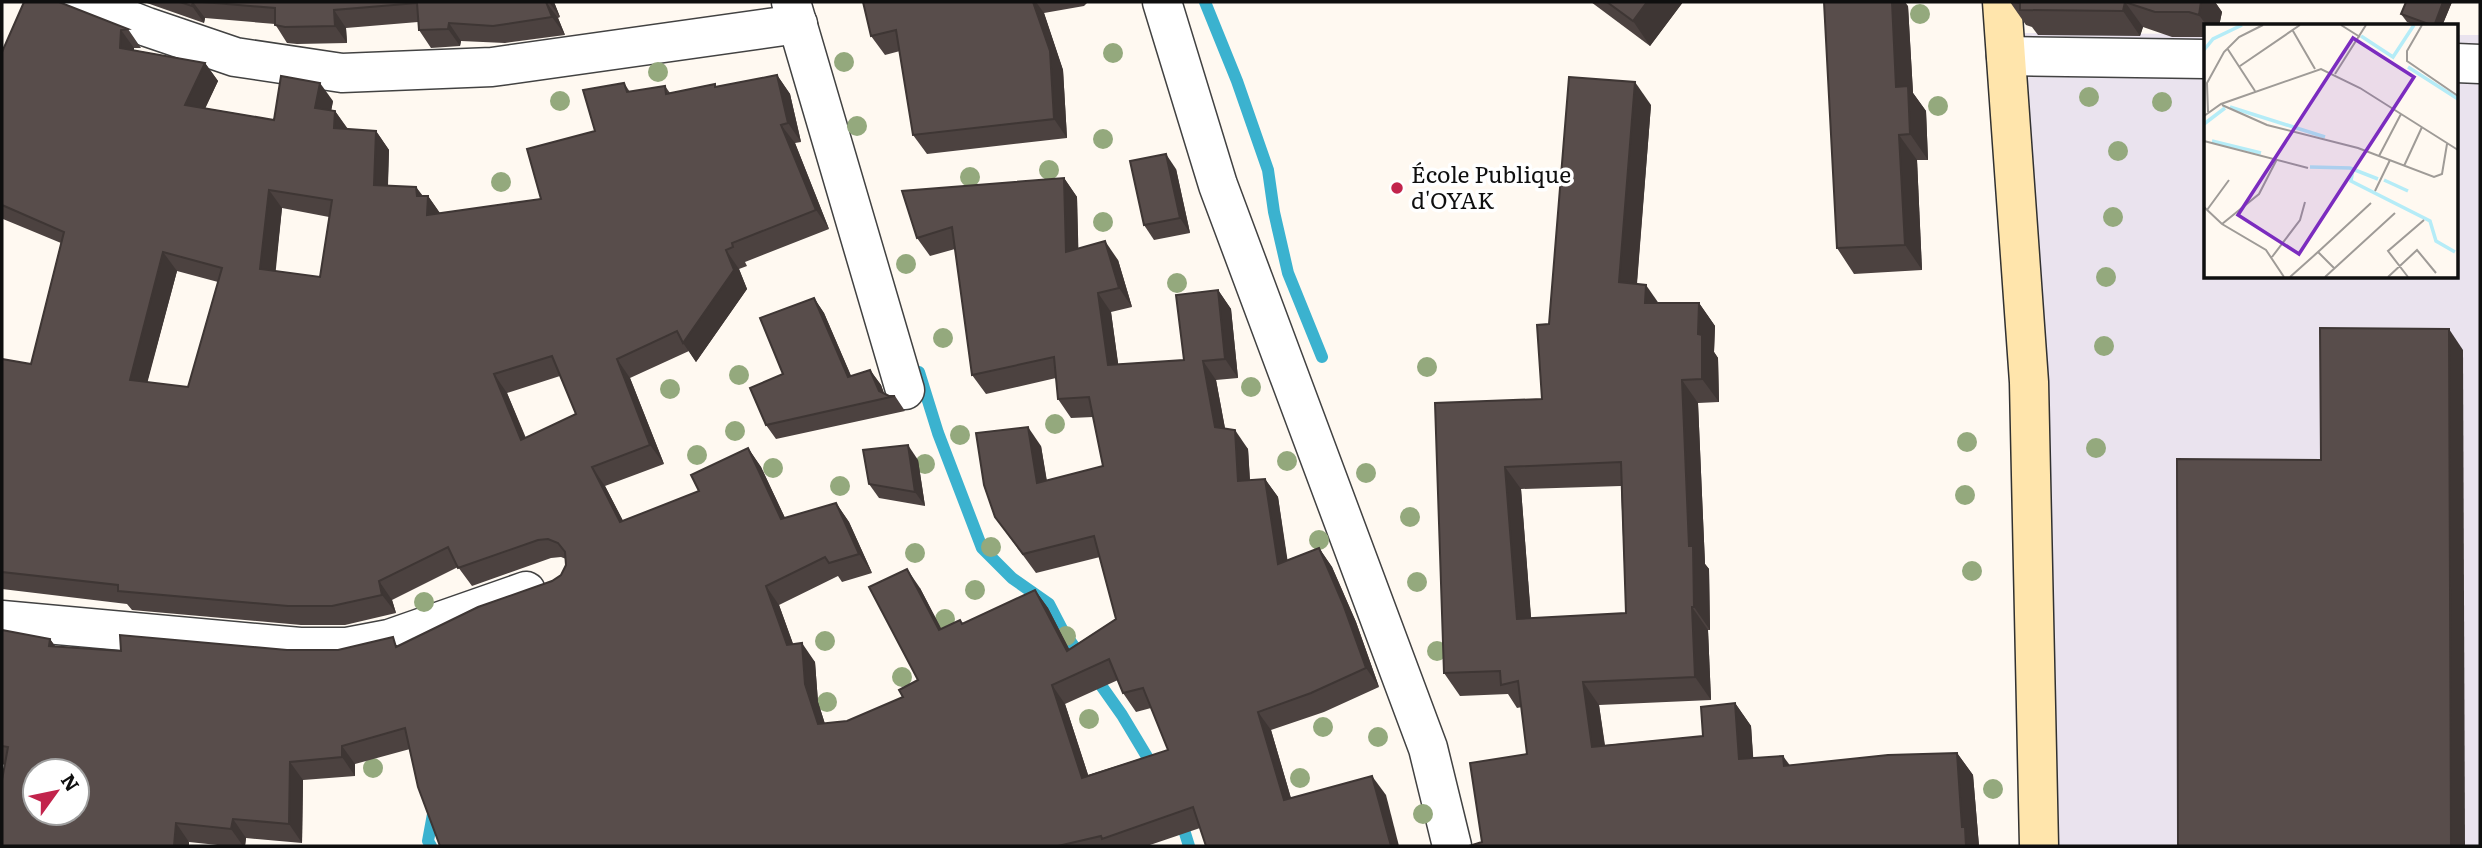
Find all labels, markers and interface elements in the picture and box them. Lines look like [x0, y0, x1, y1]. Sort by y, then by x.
inset map [2204, 24, 2458, 278]
place label: École Publique d'OYAK [1411, 156, 1571, 216]
marker: École Publique d'OYAK [1389, 180, 1405, 196]
north arrow [21, 757, 91, 827]
text: N [55, 768, 87, 797]

